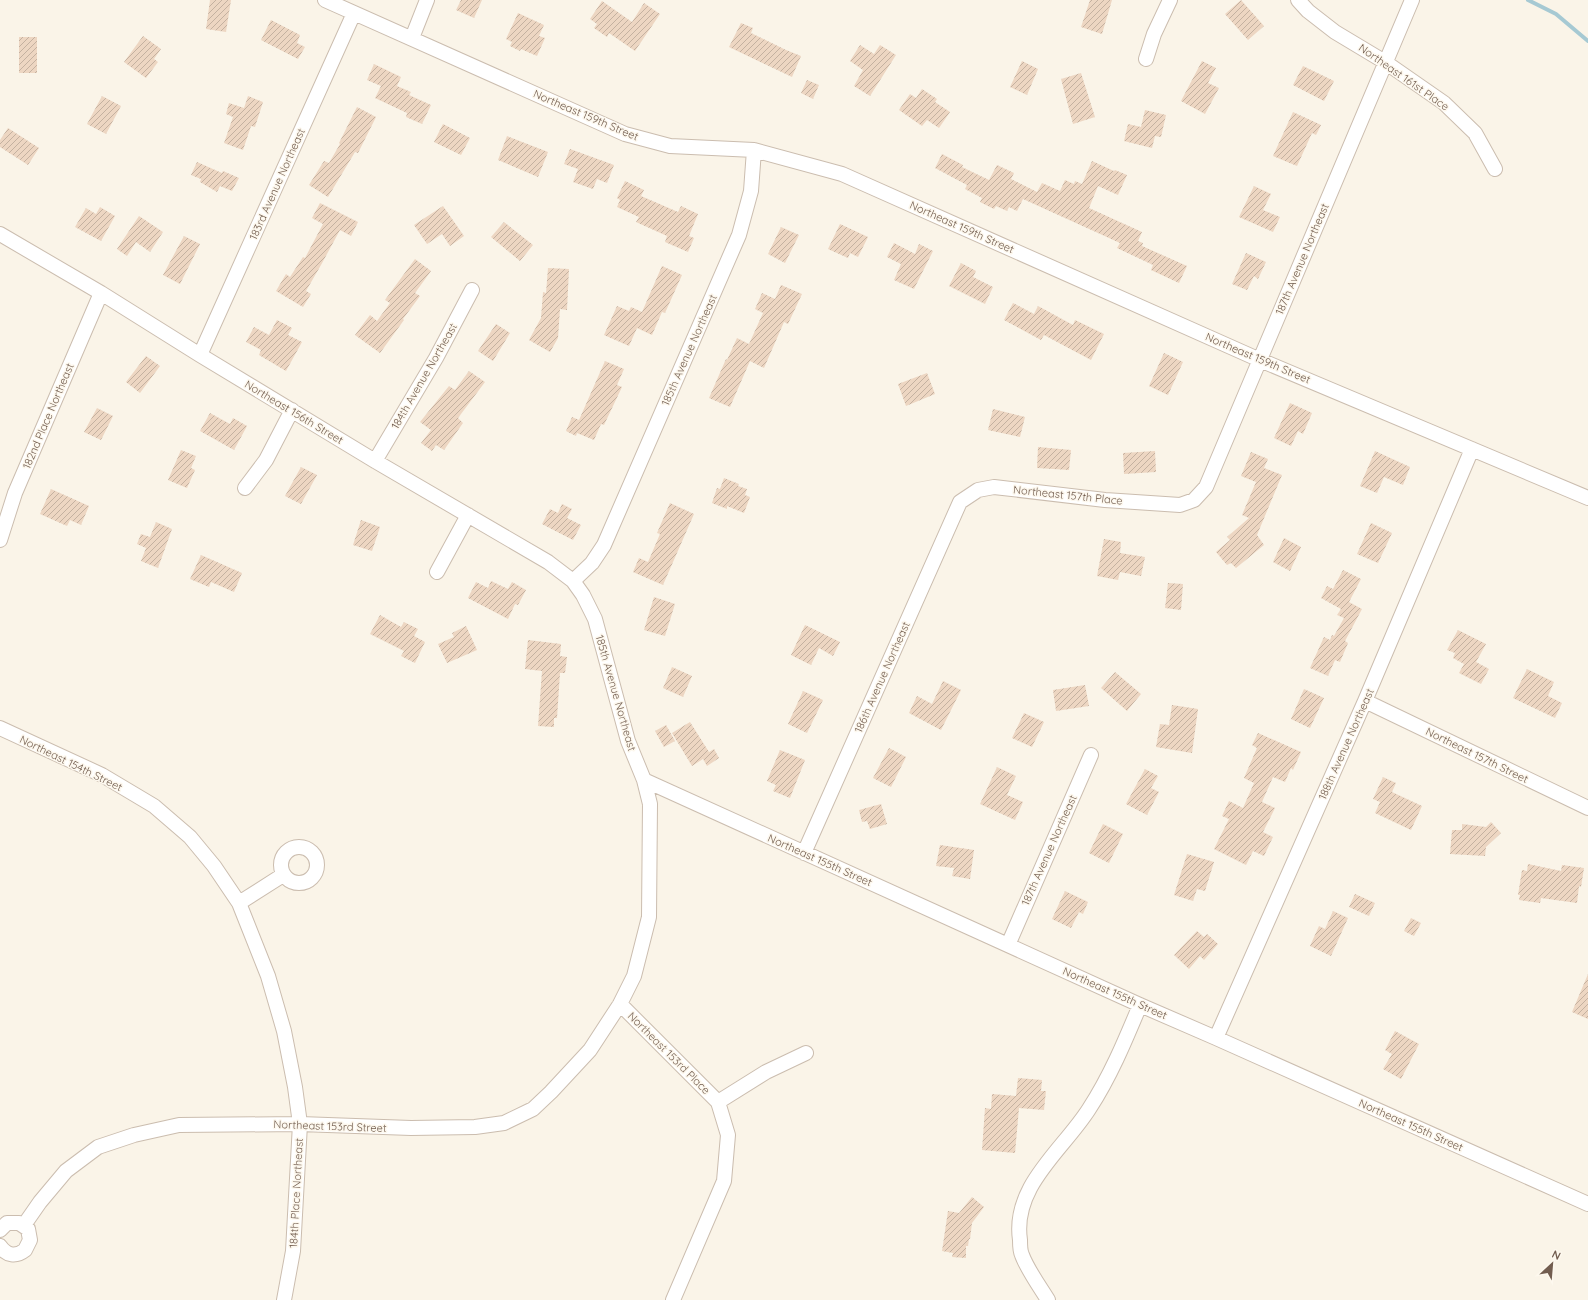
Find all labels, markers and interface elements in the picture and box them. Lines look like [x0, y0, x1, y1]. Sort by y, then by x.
street label: Northeast 161st Place [1356, 41, 1452, 113]
street label: Northeast 159th Street [531, 86, 641, 144]
street label: 183rd Avenue Northeast [246, 126, 308, 242]
street label: Northeast 159th Street [908, 198, 1017, 256]
street label: 187th Avenue Northeast [1272, 201, 1332, 317]
street label: 185th Avenue Northeast [658, 292, 720, 408]
street label: 184th Avenue Northeast [388, 320, 460, 432]
street label: Northeast 159th Street [1203, 329, 1313, 387]
street label: 182nd Place Northeast [19, 361, 77, 471]
street label: Northeast 156th Street [242, 377, 346, 447]
street label: Northeast 157th Place [1013, 482, 1123, 508]
street label: 186th Avenue Northeast [851, 619, 913, 735]
street label: 185th Avenue Northeast [593, 633, 639, 753]
street label: 188th Avenue Northeast [1315, 686, 1377, 802]
street label: Northeast 157th Street [1423, 724, 1531, 786]
street label: Northeast 154th Street [17, 732, 125, 794]
street label: 187th Avenue Northeast [1018, 792, 1080, 907]
street label: Northeast 155th Street [766, 831, 875, 889]
street label: Northeast 155th Street [1061, 964, 1170, 1022]
street label: Northeast 153rd Place [625, 1009, 713, 1097]
street label: Northeast 155th Street [1357, 1096, 1466, 1154]
street label: Northeast 153rd Street [273, 1117, 387, 1135]
street label: 184th Place Northeast [286, 1137, 306, 1248]
north arrow [1532, 1244, 1572, 1284]
text: N [1550, 1247, 1563, 1263]

